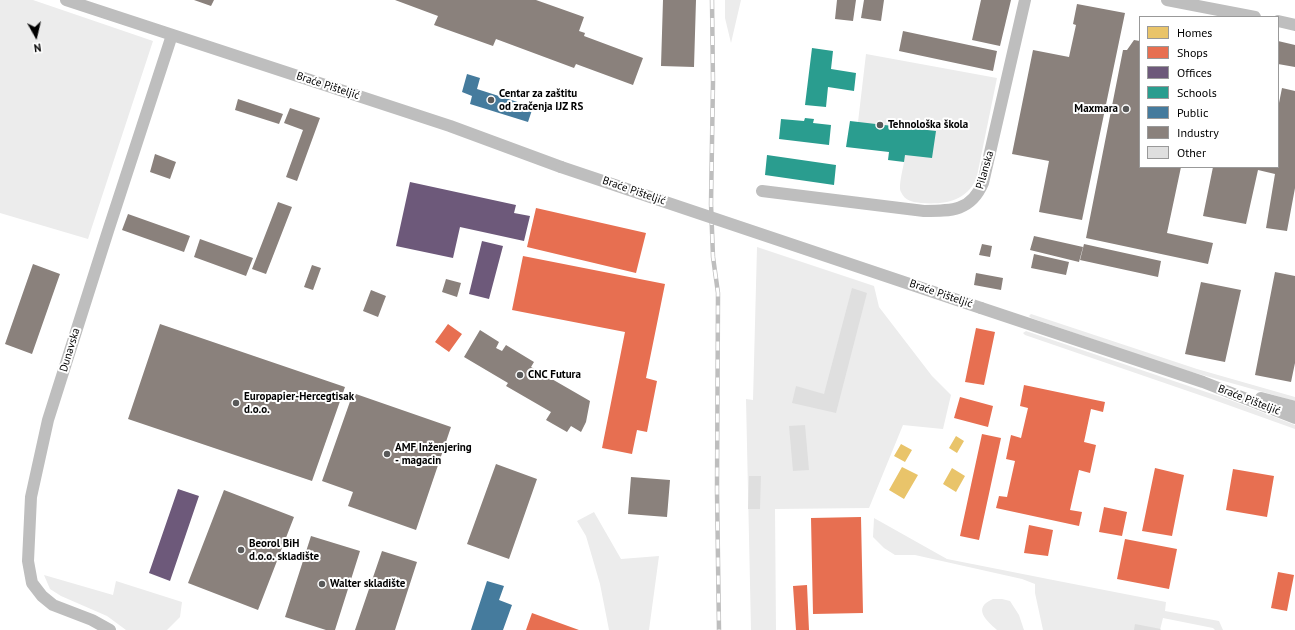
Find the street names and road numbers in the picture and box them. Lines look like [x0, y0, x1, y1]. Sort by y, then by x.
street label: Braće Pišteljić [295, 70, 361, 102]
street label: Pilanska [973, 149, 997, 191]
street label: Braće Pišteljić [601, 174, 667, 208]
street label: Braće Pišteljić [908, 277, 974, 311]
street label: Dunavska [57, 326, 83, 374]
street label: Braće Pišteljić [1216, 382, 1282, 418]

